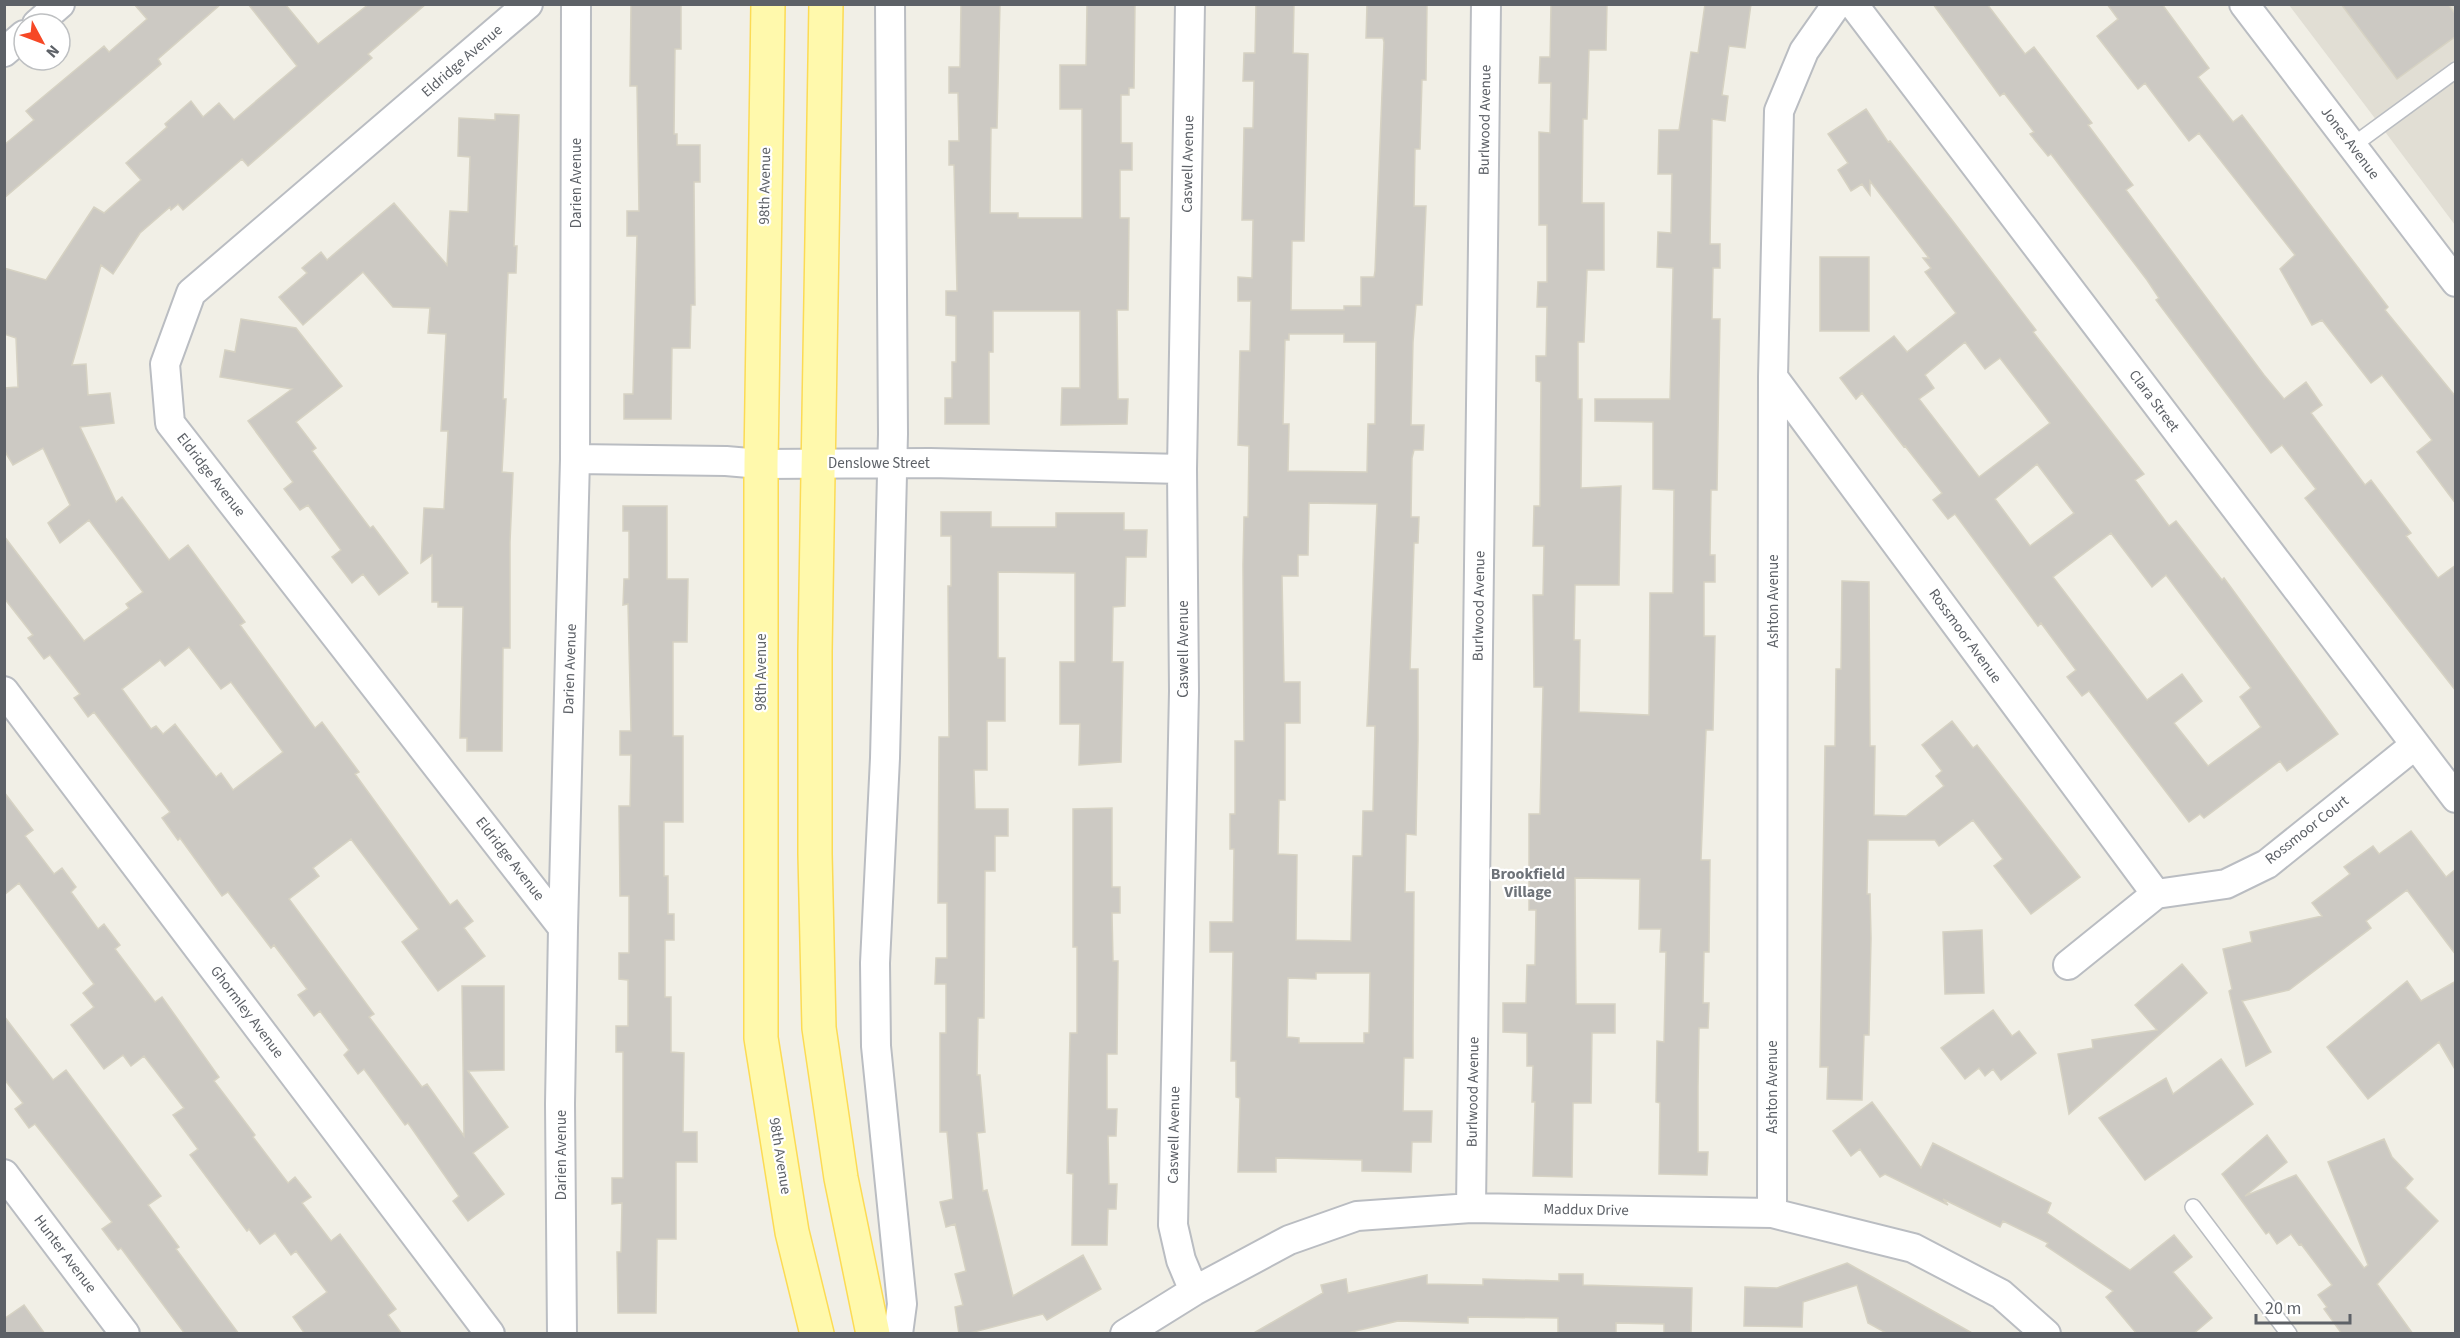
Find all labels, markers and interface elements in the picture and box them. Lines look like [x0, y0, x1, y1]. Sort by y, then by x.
north arrow [12, 12, 72, 72]
street label: Eldridge Avenue [417, 20, 507, 102]
text: N [41, 40, 64, 62]
street label: Burlwood Avenue [1474, 65, 1496, 175]
street label: Jones Avenue [2316, 102, 2384, 184]
street label: Caswell Avenue [1177, 115, 1199, 213]
street label: Darien Avenue [566, 138, 587, 228]
street label: 98th Avenue [754, 147, 776, 225]
street label: Clara Street [2124, 366, 2184, 436]
street label: Eldridge Avenue [172, 429, 250, 521]
street label: Denslowe Street [828, 453, 930, 474]
street label: Burlwood Avenue [1468, 551, 1490, 661]
street label: Ashton Avenue [1763, 554, 1784, 648]
street label: Rossmoor Avenue [1924, 584, 2006, 688]
street label: Caswell Avenue [1173, 600, 1194, 698]
street label: Darien Avenue [558, 623, 582, 715]
street label: 98th Avenue [751, 633, 772, 711]
street label: Rossmoor Court [2261, 791, 2353, 869]
street label: Eldridge Avenue [471, 813, 549, 905]
district label: Brookfield Village [1491, 863, 1565, 903]
street label: Ghormley Avenue [205, 961, 289, 1063]
street label: Burlwood Avenue [1462, 1037, 1484, 1147]
street label: Ashton Avenue [1762, 1040, 1783, 1134]
street label: Caswell Avenue [1163, 1086, 1185, 1184]
street label: Darien Avenue [551, 1110, 572, 1200]
street label: 98th Avenue [764, 1116, 796, 1196]
street label: Maddux Drive [1543, 1199, 1629, 1221]
street label: Hunter Avenue [29, 1211, 101, 1297]
scale bar [2256, 1287, 2350, 1325]
text: 20 m [2265, 1296, 2301, 1321]

